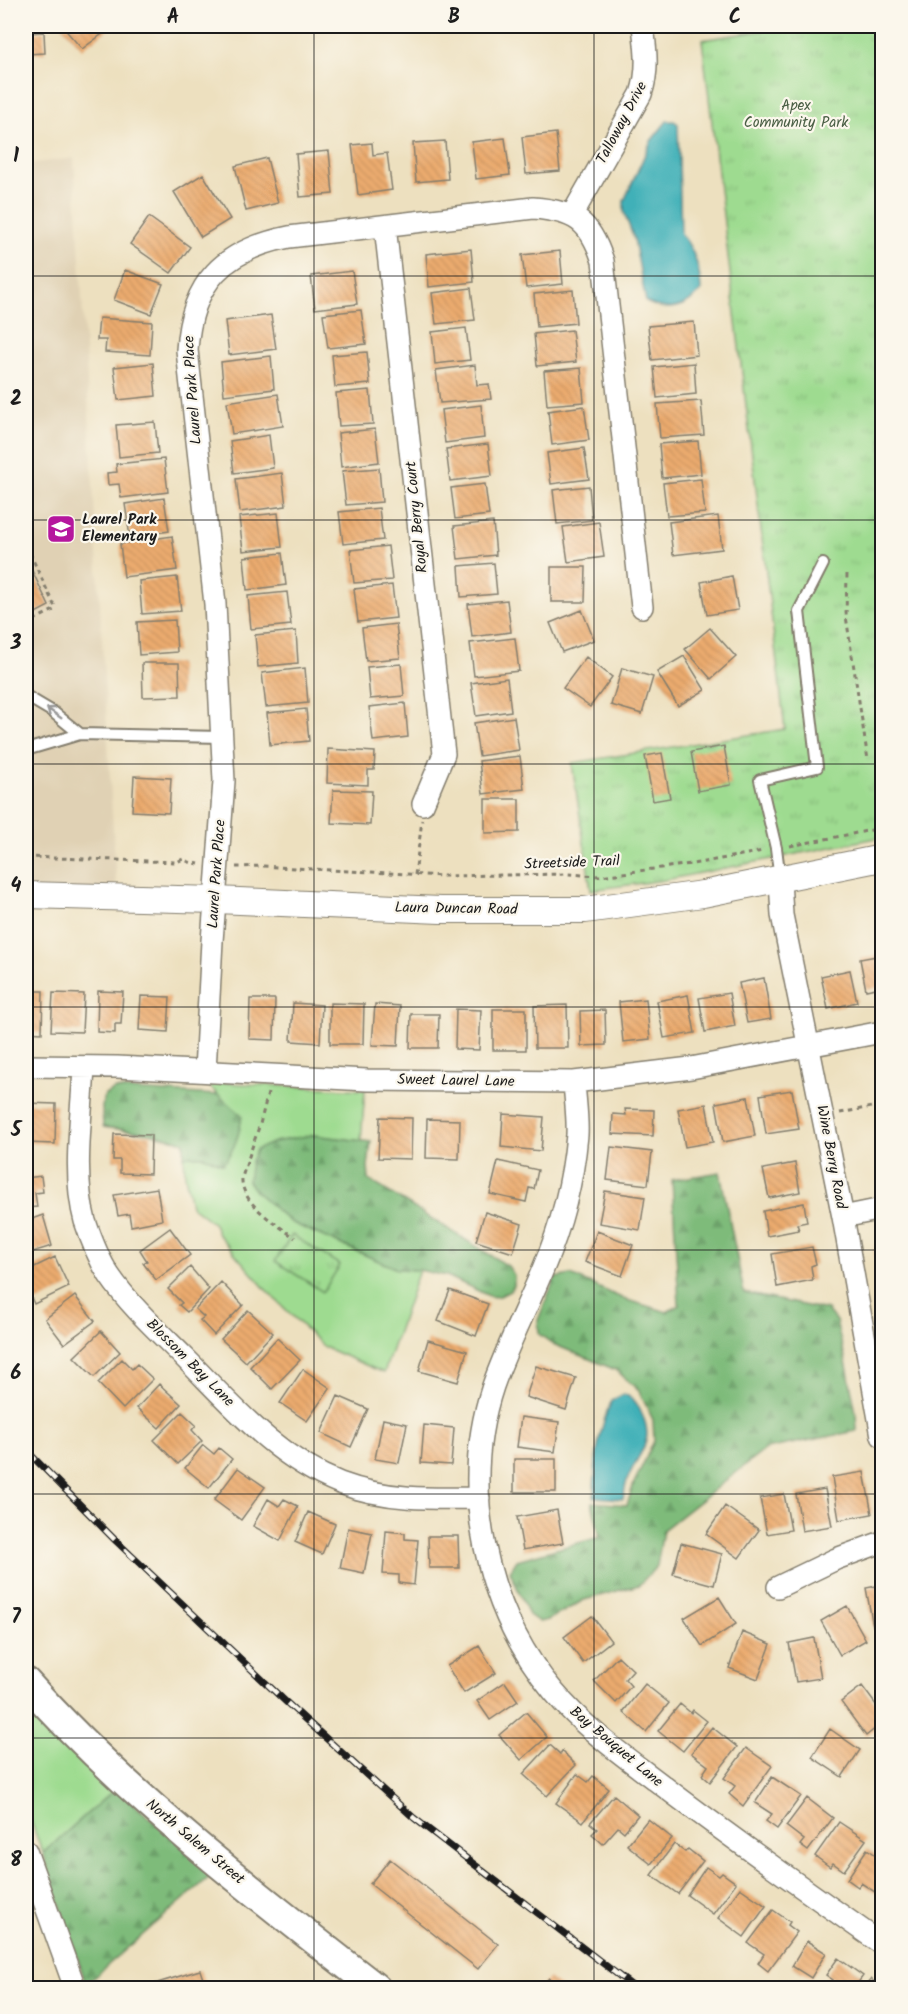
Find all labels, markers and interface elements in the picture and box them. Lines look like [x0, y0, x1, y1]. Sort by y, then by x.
text: A [167, 2, 179, 34]
text: B [448, 2, 460, 34]
text: C [729, 2, 741, 34]
street label: Talloway Drive [590, 77, 654, 169]
park label: Apex Community Park [744, 94, 849, 135]
text: 1 [13, 141, 19, 173]
street label: Laurel Park Place [177, 334, 209, 445]
text: 2 [10, 384, 22, 416]
street label: Royal Berry Court [399, 460, 435, 574]
place label: Laurel Park Elementary [82, 508, 157, 549]
school or university icon: Laurel Park Elementary [45, 513, 77, 545]
text: 3 [10, 628, 22, 660]
one-way arrow [46, 707, 62, 719]
street label: Laurel Park Place [201, 818, 233, 929]
street label: Streetside Trail [524, 849, 620, 877]
text: 4 [11, 871, 22, 903]
street label: Laura Duncan Road [394, 896, 518, 922]
street label: Sweet Laurel Lane [397, 1068, 515, 1094]
street label: Wine Berry Road [809, 1103, 853, 1212]
text: 5 [10, 1115, 23, 1147]
street label: Blossom Bay Lane [140, 1313, 240, 1413]
text: 6 [11, 1358, 22, 1390]
text: 7 [11, 1602, 21, 1634]
street label: Bay Bouquet Lane [564, 1701, 668, 1794]
street label: North Salem Street [140, 1793, 250, 1891]
text: 8 [10, 1845, 22, 1877]

